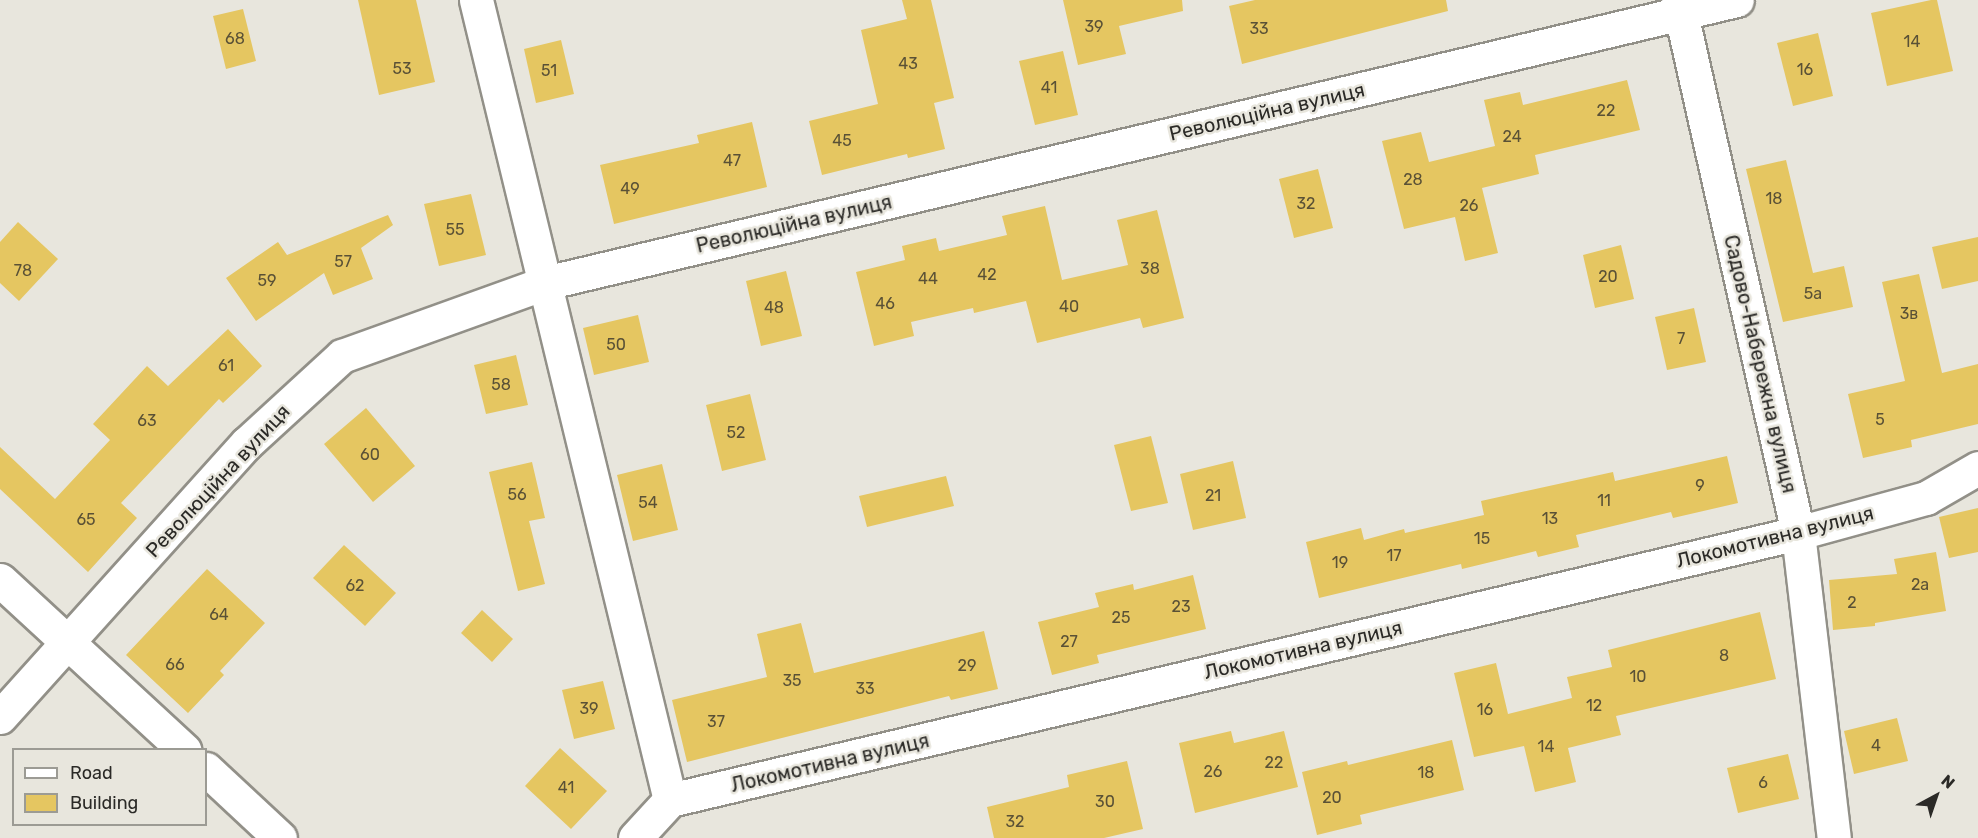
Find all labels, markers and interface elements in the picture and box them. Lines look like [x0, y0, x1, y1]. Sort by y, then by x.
house number: 39 [1084, 17, 1104, 37]
house number: 33 [1249, 19, 1269, 39]
house number: 68 [225, 29, 245, 49]
house number: 14 [1904, 32, 1920, 52]
house number: 43 [898, 54, 918, 74]
house number: 53 [392, 59, 412, 79]
house number: 16 [1797, 60, 1813, 80]
house number: 51 [541, 61, 557, 81]
house number: 41 [1041, 78, 1057, 98]
street label: Революційна вулиця [1167, 78, 1367, 146]
house number: 22 [1597, 101, 1615, 121]
house number: 24 [1502, 127, 1522, 147]
house number: 45 [832, 131, 852, 151]
house number: 47 [723, 151, 741, 171]
house number: 28 [1403, 170, 1423, 190]
house number: 49 [620, 179, 640, 199]
house number: 18 [1765, 189, 1783, 209]
street label: Революційна вулиця [694, 190, 894, 258]
house number: 32 [1296, 194, 1316, 214]
house number: 26 [1459, 196, 1479, 216]
house number: 55 [445, 220, 465, 240]
street label: Садово-Набережна вулиця [1719, 233, 1801, 495]
house number: 57 [334, 252, 352, 272]
house number: 38 [1140, 259, 1160, 279]
house number: 78 [14, 261, 32, 281]
house number: 42 [977, 265, 997, 285]
house number: 20 [1598, 267, 1618, 287]
house number: 44 [918, 269, 938, 289]
house number: 59 [258, 271, 276, 291]
house number: 5а [1804, 284, 1822, 304]
house number: 46 [875, 294, 895, 314]
house number: 40 [1059, 297, 1079, 317]
house number: 48 [764, 298, 784, 318]
house number: 3в [1900, 304, 1918, 324]
house number: 7 [1677, 329, 1685, 349]
house number: 50 [606, 335, 626, 355]
house number: 61 [218, 356, 234, 376]
house number: 58 [491, 375, 511, 395]
street label: Революційна вулиця [141, 400, 295, 562]
house number: 5 [1875, 410, 1885, 430]
house number: 63 [137, 411, 157, 431]
house number: 52 [727, 423, 745, 443]
house number: 60 [360, 445, 380, 465]
house number: 9 [1695, 476, 1705, 496]
house number: 56 [507, 485, 527, 505]
house number: 21 [1205, 486, 1221, 506]
house number: 11 [1597, 491, 1611, 511]
house number: 54 [638, 493, 658, 513]
street label: Локомотивна вулиця [1674, 501, 1876, 573]
house number: 13 [1542, 509, 1558, 529]
house number: 65 [76, 510, 96, 530]
house number: 15 [1474, 529, 1490, 549]
house number: 17 [1386, 546, 1402, 566]
house number: 19 [1332, 553, 1348, 573]
house number: 2а [1911, 575, 1929, 595]
house number: 62 [345, 576, 365, 596]
house number: 2 [1847, 593, 1857, 613]
house number: 23 [1171, 597, 1191, 617]
house number: 64 [209, 605, 229, 625]
house number: 25 [1112, 608, 1130, 628]
street label: Локомотивна вулиця [1202, 615, 1404, 685]
house number: 27 [1060, 632, 1078, 652]
house number: 8 [1719, 646, 1729, 666]
house number: 66 [165, 655, 185, 675]
house number: 29 [958, 656, 976, 676]
house number: 10 [1629, 667, 1647, 687]
house number: 35 [782, 671, 802, 691]
house number: 33 [855, 679, 875, 699]
house number: 12 [1586, 696, 1602, 716]
house number: 39 [579, 699, 599, 719]
house number: 16 [1477, 700, 1493, 720]
house number: 37 [707, 712, 725, 732]
street label: Локомотивна вулиця [729, 728, 931, 798]
house number: 4 [1871, 736, 1881, 756]
house number: 14 [1538, 737, 1554, 757]
legend [12, 748, 207, 826]
house number: 22 [1265, 753, 1283, 773]
text: Road [70, 762, 113, 784]
house number: 26 [1203, 762, 1223, 782]
house number: 18 [1417, 763, 1435, 783]
north arrow [1906, 766, 1966, 826]
text: N [1937, 771, 1958, 793]
house number: 6 [1758, 773, 1768, 793]
house number: 41 [558, 778, 574, 798]
house number: 20 [1322, 788, 1342, 808]
text: Building [70, 792, 138, 814]
house number: 30 [1095, 792, 1115, 812]
house number: 32 [1005, 812, 1025, 832]

